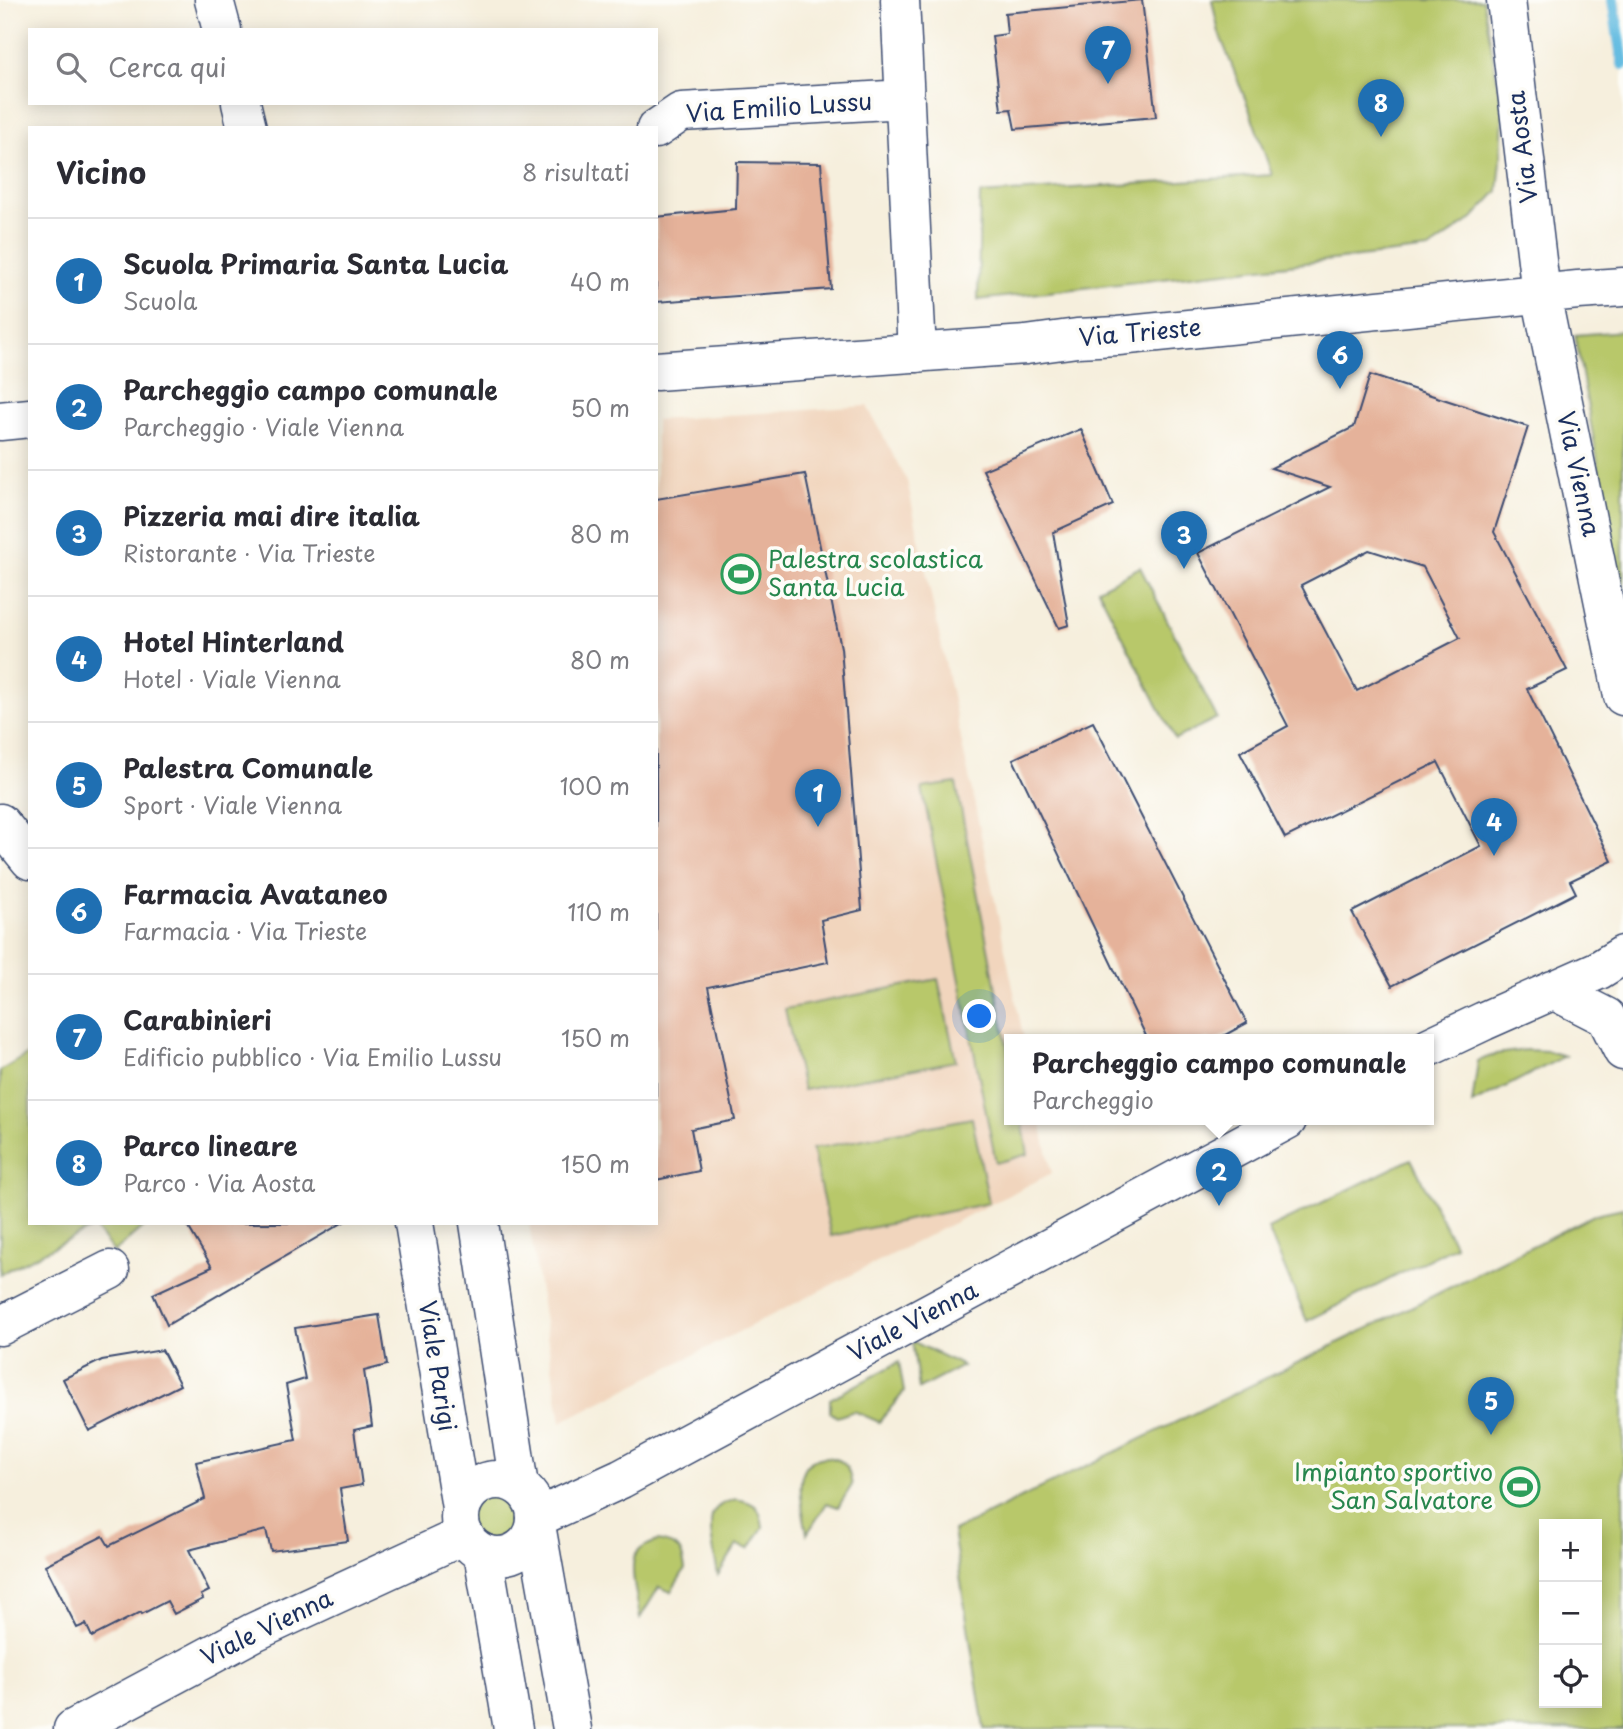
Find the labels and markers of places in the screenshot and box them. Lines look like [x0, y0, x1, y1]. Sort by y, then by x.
pin: 7 [1085, 26, 1131, 84]
pin: 8 [1358, 79, 1404, 137]
pin: 6 [1317, 331, 1363, 389]
pin: 3 [1161, 511, 1207, 569]
place label: Palestra scolastica Santa Lucia [768, 540, 983, 604]
sports icon: Palestra scolastica Santa Lucia [720, 553, 762, 595]
pin: 1 [795, 769, 841, 827]
pin: 4 [1471, 798, 1517, 856]
pin: 2 [1196, 1148, 1242, 1206]
pin: 5 [1468, 1377, 1514, 1435]
place label: Impianto sportivo San Salvatore [1294, 1453, 1493, 1517]
sports icon: Impianto sportivo San Salvatore [1499, 1466, 1541, 1508]

